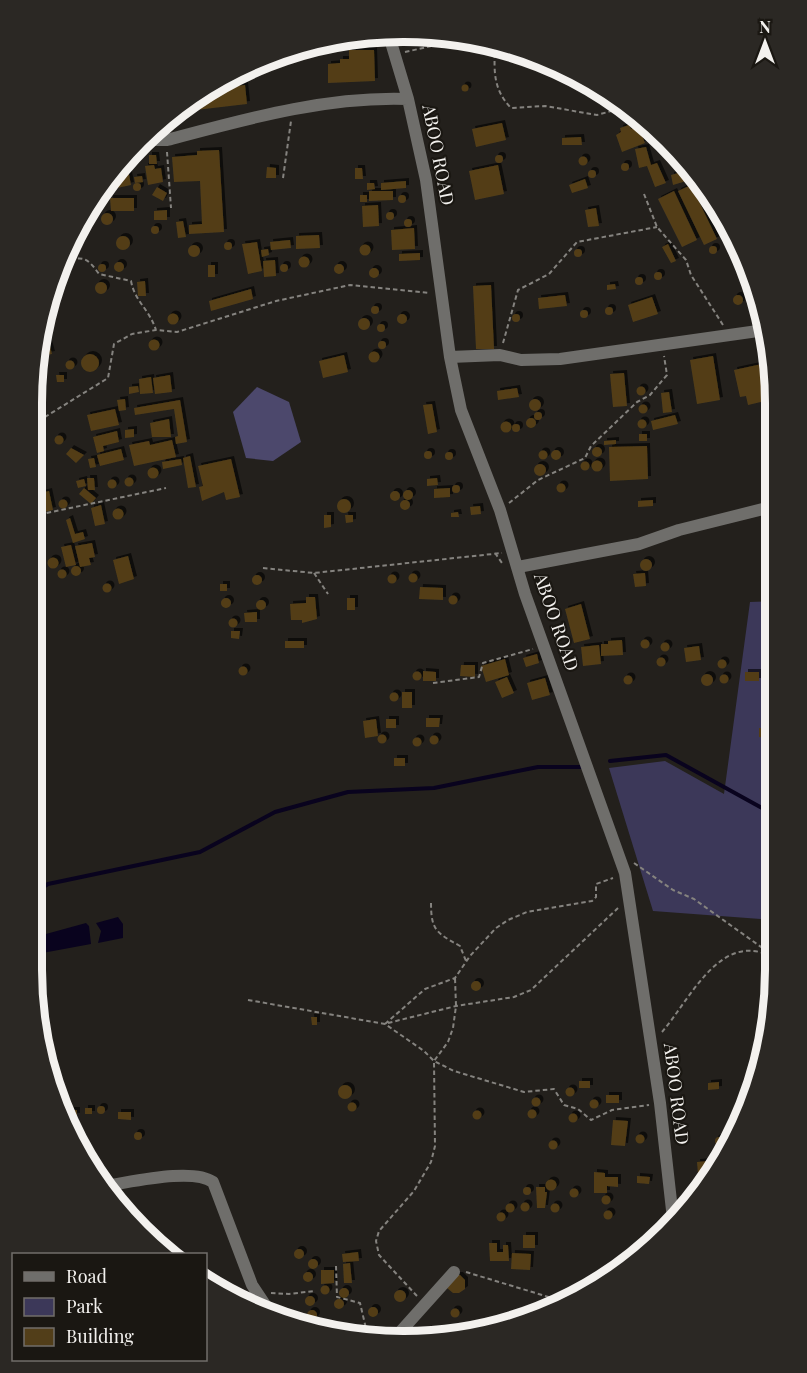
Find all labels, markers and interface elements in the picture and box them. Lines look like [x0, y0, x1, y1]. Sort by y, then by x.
north arrow [735, 12, 795, 72]
text: N [759, 16, 771, 37]
street label: ABOO ROAD [417, 101, 460, 207]
street label: ABOO ROAD [529, 569, 585, 674]
street label: ABOO ROAD [659, 1041, 695, 1146]
legend [12, 1253, 207, 1361]
text: Road [66, 1264, 107, 1288]
text: Park [66, 1294, 103, 1318]
text: Building [66, 1324, 134, 1348]

